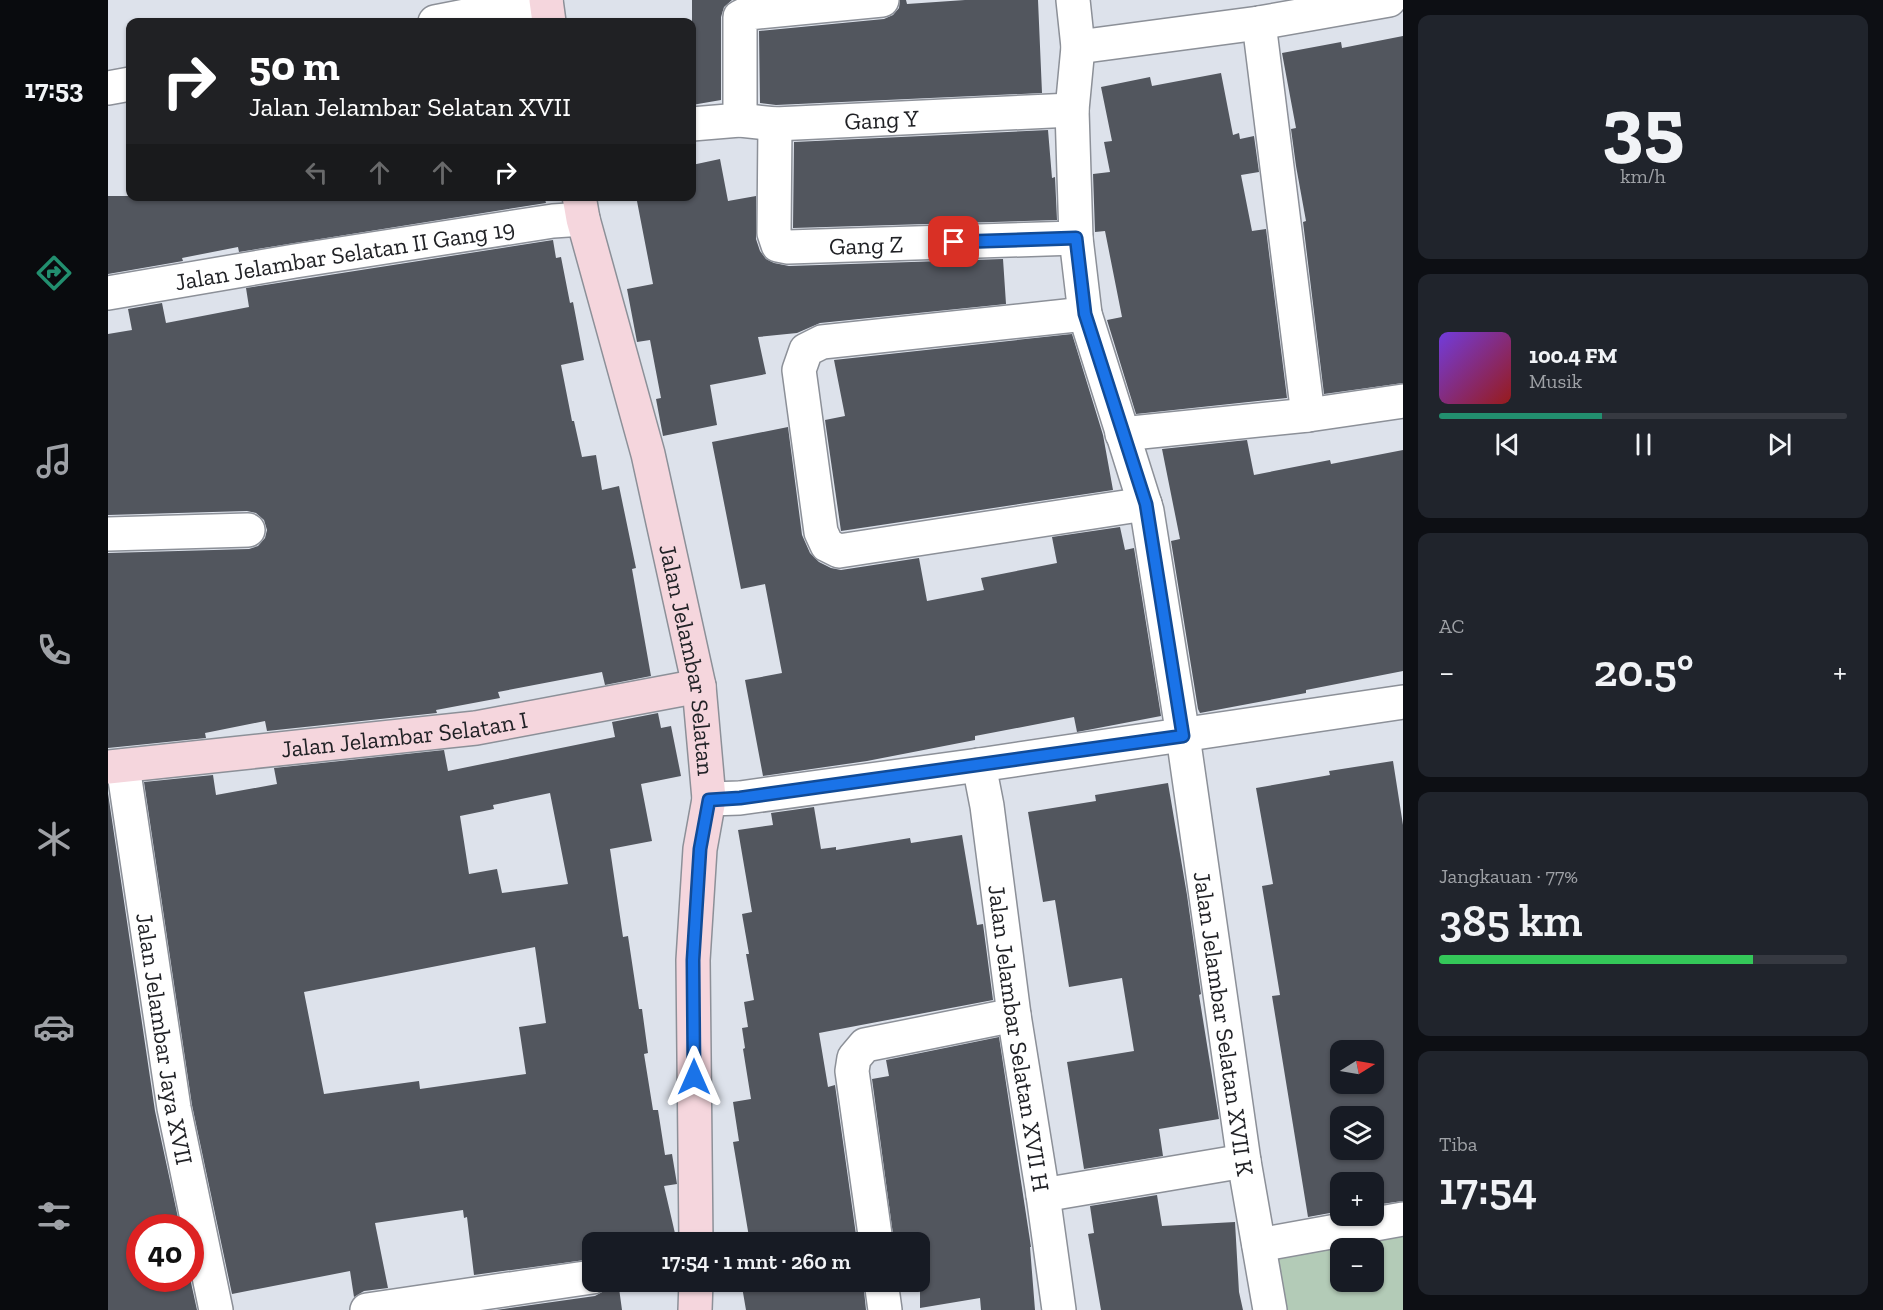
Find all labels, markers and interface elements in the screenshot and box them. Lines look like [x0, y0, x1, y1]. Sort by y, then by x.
text: 50 m [249, 40, 340, 91]
icon: right [150, 42, 228, 120]
text: 17:53 [25, 73, 83, 105]
text: 35 [1602, 78, 1684, 172]
text: Jalan Jelambar Selatan XVII [249, 91, 571, 123]
street label: Gang Y [844, 103, 920, 135]
icon: left [300, 156, 333, 189]
icon: ahead [363, 156, 396, 189]
icon: ahead [426, 156, 459, 189]
icon: right [489, 156, 522, 189]
text: km/h [1620, 164, 1666, 188]
street label: Jalan Jelambar Selatan II Gang 19 [173, 213, 517, 296]
pin [928, 216, 979, 267]
icon: arrive [937, 225, 970, 258]
street label: Gang Z [828, 229, 904, 260]
icon: directions [33, 252, 75, 294]
text: 100.4 FM [1529, 342, 1617, 369]
text: Musik [1529, 369, 1582, 393]
icon: previous [1491, 428, 1524, 461]
icon: pause [1627, 428, 1660, 461]
icon: next [1763, 428, 1796, 461]
icon: music [33, 440, 75, 482]
street label: Jalan Jelambar Selatan [654, 541, 721, 777]
text: AC [1439, 614, 1464, 638]
icon: phone [33, 629, 75, 671]
text: 20.5° [1594, 644, 1694, 698]
text: − [1439, 652, 1454, 691]
text: + [1833, 652, 1847, 691]
street label: Jalan Jelambar Selatan I [279, 704, 530, 763]
icon: climate [33, 818, 75, 860]
text: Jangkauan · 77% [1439, 864, 1578, 888]
street label: Jalan Jelambar Selatan XVII K [1188, 869, 1261, 1179]
street label: Jalan Jelambar Selatan XVII H [983, 883, 1057, 1193]
text: 385 km [1439, 894, 1582, 948]
street label: Jalan Jelambar Jaya XVII [131, 911, 200, 1167]
icon: car [33, 1006, 75, 1048]
north arrow [1330, 1040, 1384, 1094]
map controls [1330, 1040, 1384, 1292]
position arrow [662, 1045, 726, 1109]
button: layers [1330, 1106, 1384, 1160]
text: Tiba [1439, 1132, 1477, 1156]
text: 17:54 [1439, 1162, 1537, 1216]
button: + [1330, 1172, 1384, 1226]
icon: filters [33, 1195, 75, 1237]
speed limit sign: 40 [126, 1214, 204, 1292]
button: − [1330, 1238, 1384, 1292]
text: 17:54 · 1 mnt · 260 m [661, 1248, 851, 1275]

